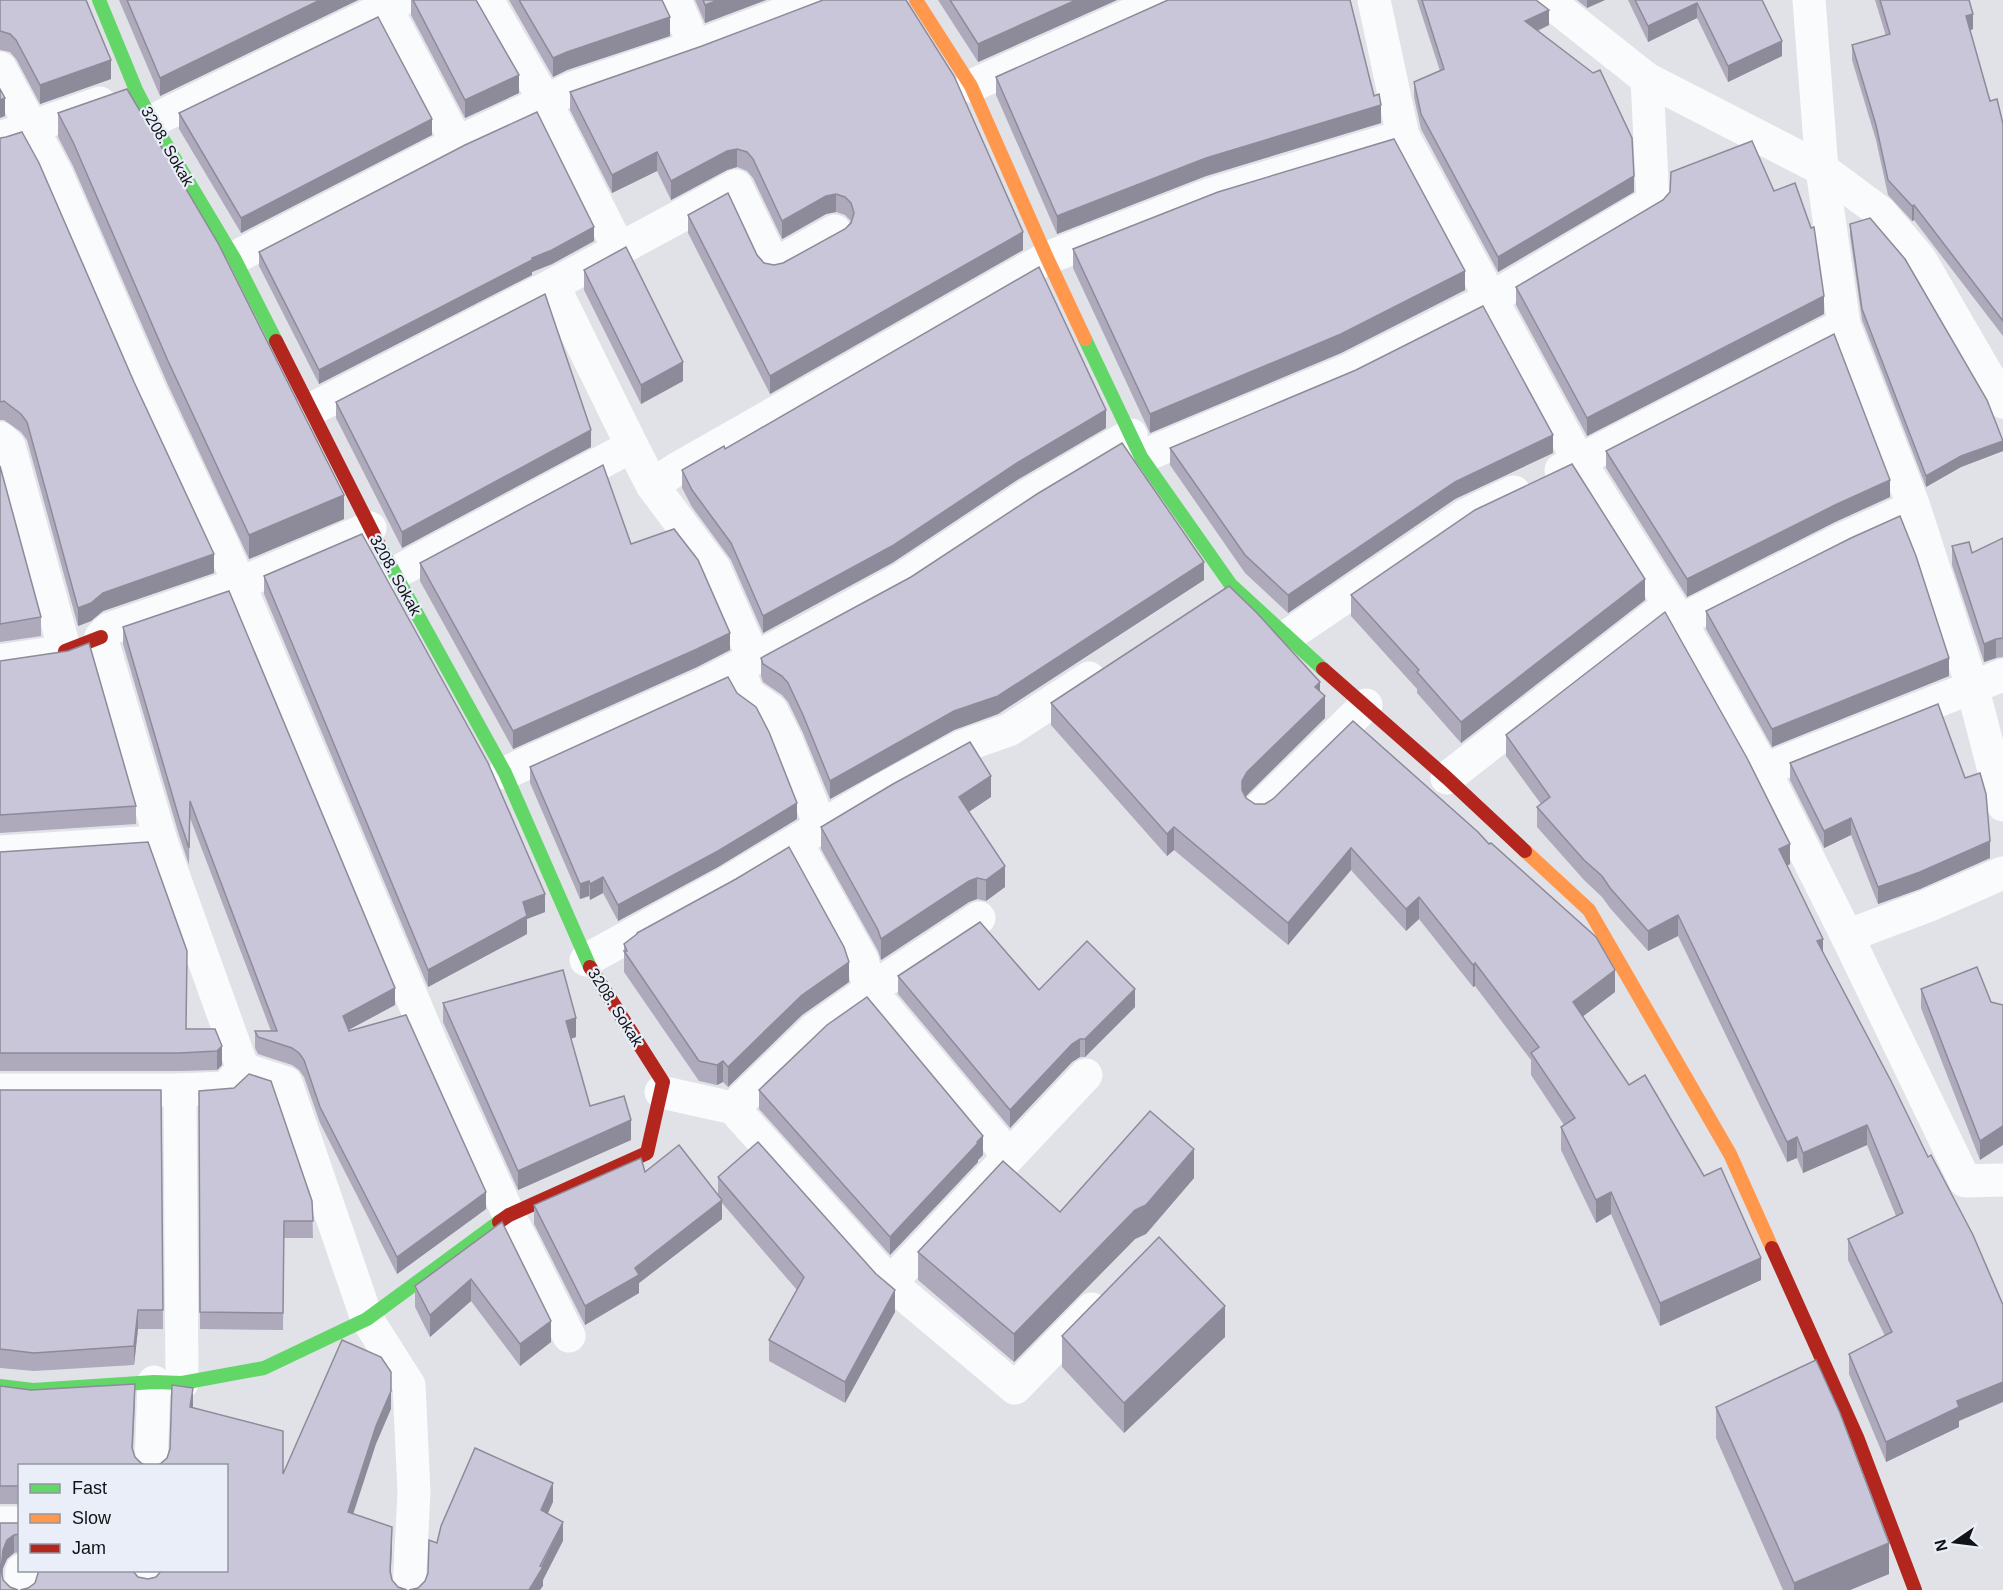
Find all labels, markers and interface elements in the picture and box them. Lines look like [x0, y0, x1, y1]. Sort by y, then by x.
street label: 3208. Sokak [138, 103, 198, 190]
street label: 3208. Sokak [367, 532, 425, 619]
street label: 3208. Sokak [585, 965, 647, 1050]
legend [18, 1464, 228, 1572]
text: Fast [72, 1478, 107, 1498]
text: Slow [72, 1508, 112, 1528]
north arrow [1925, 1512, 1985, 1572]
text: Jam [72, 1538, 106, 1558]
text: N [1931, 1538, 1951, 1553]

